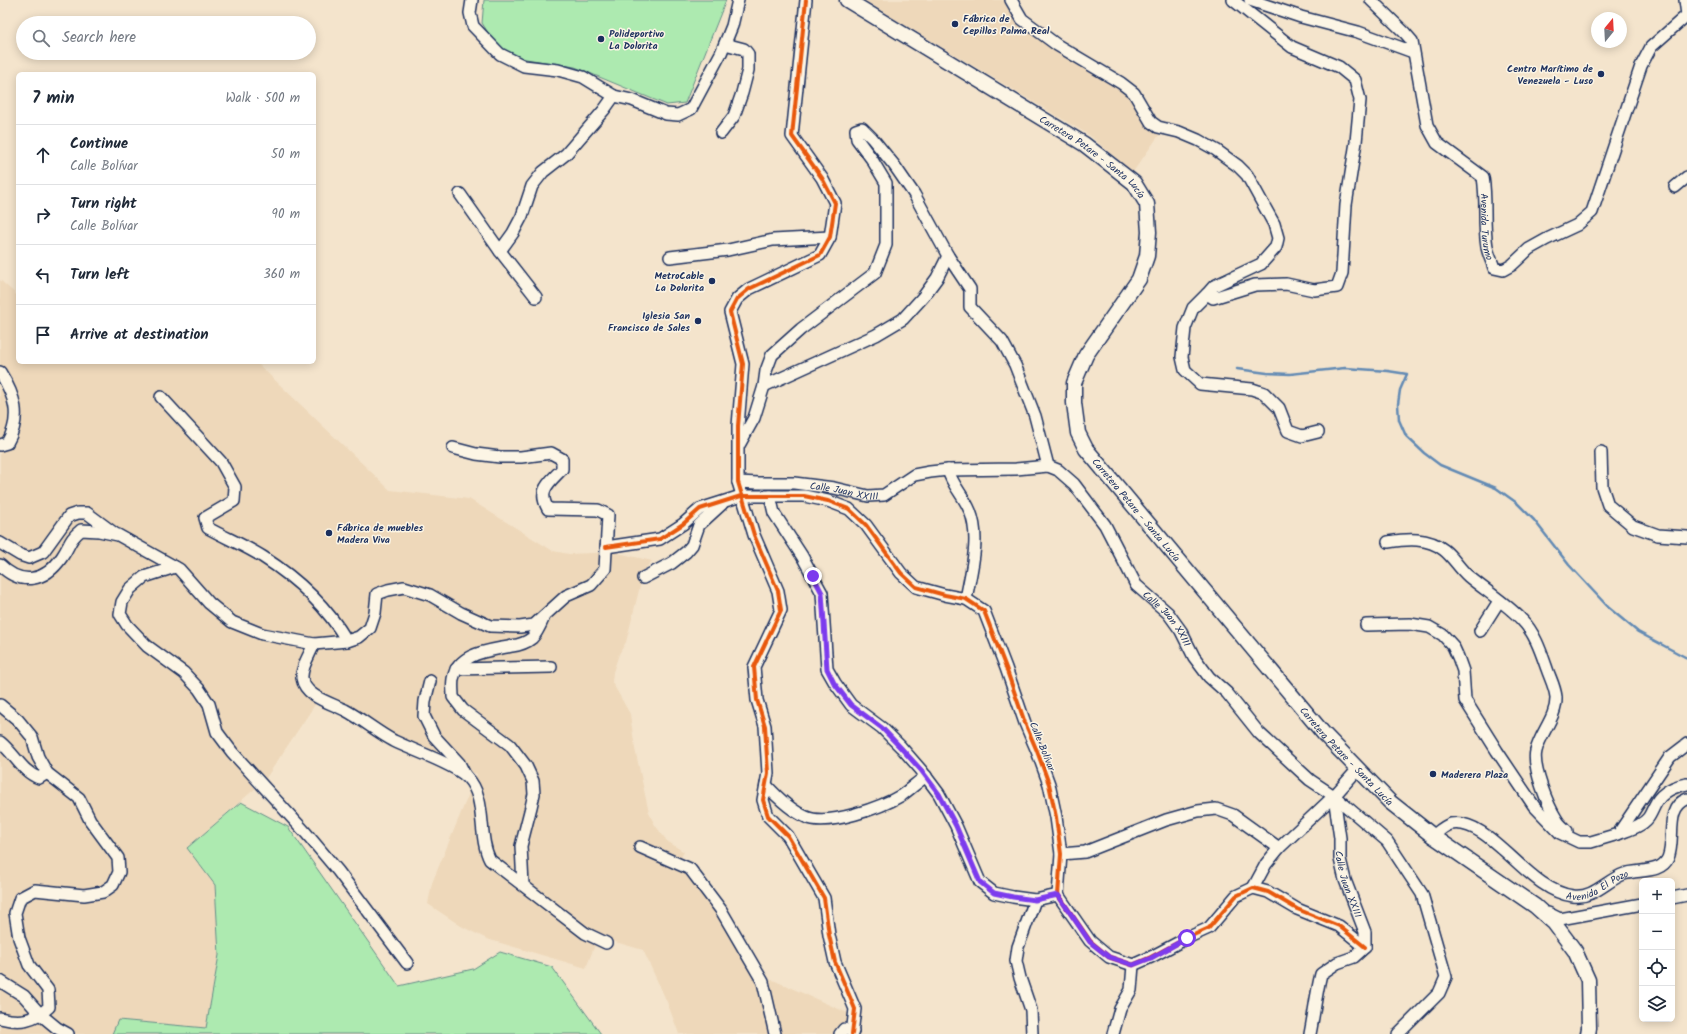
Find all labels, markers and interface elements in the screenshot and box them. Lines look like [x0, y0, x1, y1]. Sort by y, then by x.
place label: Fábrica de Cepillos Palma Real [963, 11, 1050, 39]
north arrow [1591, 12, 1627, 48]
search box [16, 16, 316, 60]
marker: Fábrica de Cepillos Palma Real [950, 19, 960, 29]
text: Search here [62, 26, 136, 50]
place label: Polideportivo La Dolorita [609, 26, 664, 54]
icon: search [30, 27, 52, 49]
marker: Polideportivo La Dolorita [596, 34, 606, 44]
place label: Centro Marítimo de Venezuela - Luso [1507, 61, 1593, 89]
marker: Centro Marítimo de Venezuela - Luso [1596, 69, 1606, 79]
text: 7 min [32, 85, 74, 112]
text: Walk · 500 m [225, 88, 300, 109]
street label: Carretera Petare - Santa Lucía [1036, 112, 1149, 202]
text: Continue [70, 132, 128, 156]
icon: ahead [32, 144, 54, 166]
text: 50 m [271, 144, 300, 165]
text: Calle Bolívar [70, 156, 138, 177]
text: Turn right [70, 192, 137, 216]
street label: Avenida Turumo [1476, 193, 1498, 263]
icon: right [32, 204, 54, 226]
text: 90 m [272, 204, 300, 225]
text: Calle Bolívar [70, 216, 138, 237]
text: Turn left [70, 263, 130, 287]
icon: left [32, 264, 54, 286]
text: 360 m [263, 264, 300, 285]
place label: MetroCable La Dolorita [654, 268, 704, 296]
marker: MetroCable La Dolorita [707, 276, 717, 286]
place label: Iglesia San Francisco de Sales [608, 308, 690, 336]
marker: Iglesia San Francisco de Sales [693, 316, 703, 326]
text: Arrive at destination [70, 323, 209, 347]
icon: arrive [32, 324, 54, 346]
street label: Carretera Petare - Santa Lucía [1088, 455, 1184, 566]
street label: Calle Juan XXIII [809, 478, 879, 505]
place label: Fábrica de muebles Madera Viva [337, 520, 424, 548]
marker: Fábrica de muebles Madera Viva [324, 528, 334, 538]
route end [804, 567, 822, 585]
street label: Calle Juan XXIII [1139, 587, 1194, 649]
street label: Carretera Petare - Santa Lucía [1295, 703, 1397, 810]
street label: Calle Bolívar [1025, 719, 1059, 774]
place label: Maderera Plaza [1441, 767, 1508, 783]
marker: Maderera Plaza [1428, 769, 1438, 779]
street label: Calle Juan XXIII [1331, 851, 1366, 920]
street label: Avenida El Pozo [1565, 866, 1631, 905]
map controls [1639, 878, 1675, 1022]
button: + [1639, 878, 1675, 914]
button: − [1639, 914, 1675, 950]
route start [1178, 929, 1196, 947]
button: locate [1639, 950, 1675, 986]
button: layers [1639, 986, 1675, 1022]

